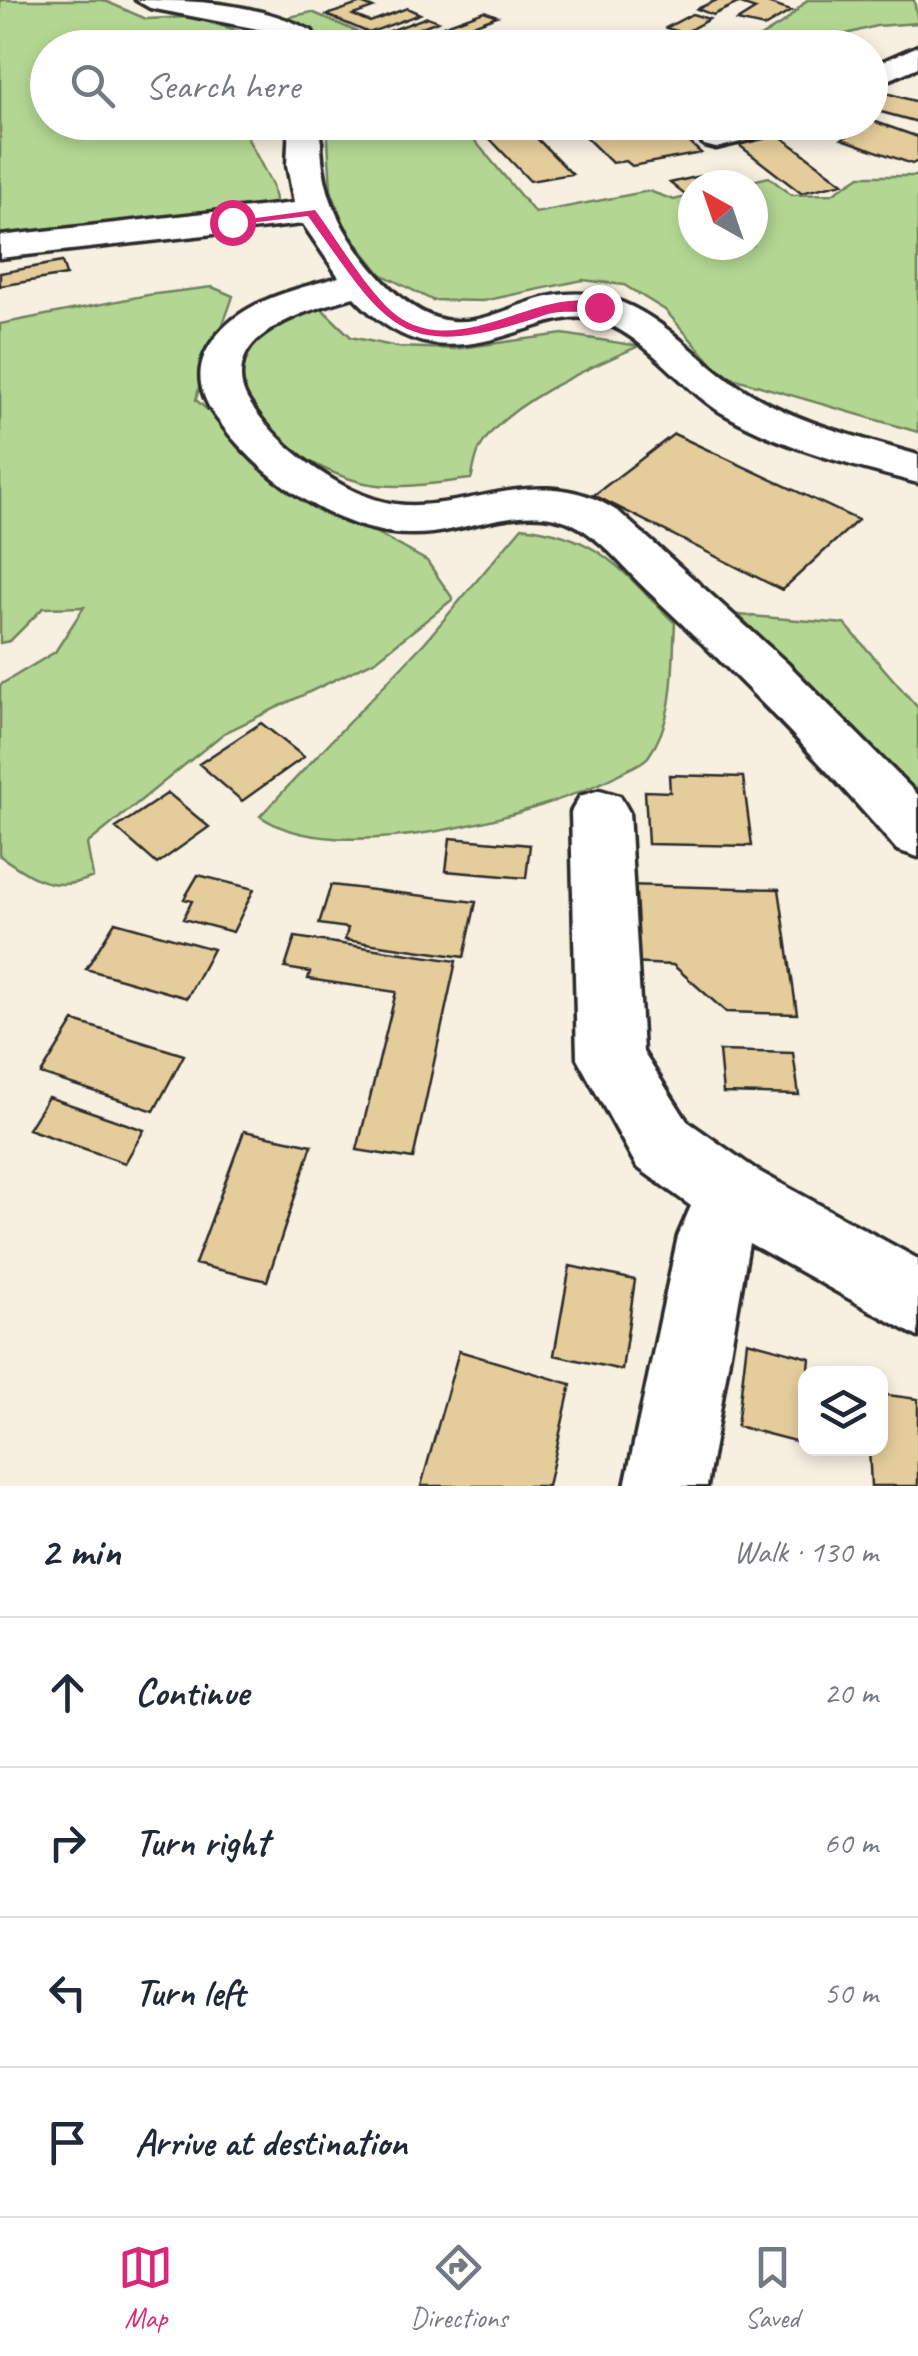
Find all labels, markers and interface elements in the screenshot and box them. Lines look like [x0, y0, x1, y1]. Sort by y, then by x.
search box [30, 30, 888, 140]
icon: search [65, 58, 120, 113]
text: Search here [145, 62, 300, 109]
north arrow [678, 170, 768, 260]
route start [210, 200, 256, 246]
route end [577, 285, 623, 331]
map controls [798, 1366, 888, 1456]
button: layers [798, 1366, 888, 1456]
text: 2 min [40, 1525, 120, 1578]
text: Walk · 130 m [734, 1531, 878, 1572]
icon: ahead [40, 1665, 95, 1720]
text: Continue [135, 1669, 249, 1716]
text: 20 m [824, 1672, 878, 1713]
icon: right [40, 1815, 95, 1870]
text: Turn right [135, 1819, 269, 1866]
text: 60 m [824, 1822, 878, 1863]
icon: left [40, 1965, 95, 2020]
text: Turn left [135, 1969, 245, 2016]
text: 50 m [824, 1972, 878, 2013]
icon: arrive [40, 2115, 95, 2170]
text: Arrive at destination [135, 2119, 407, 2166]
tab: Map [118, 2240, 173, 2335]
tab: Directions [410, 2240, 508, 2335]
tab: Saved [745, 2240, 800, 2335]

